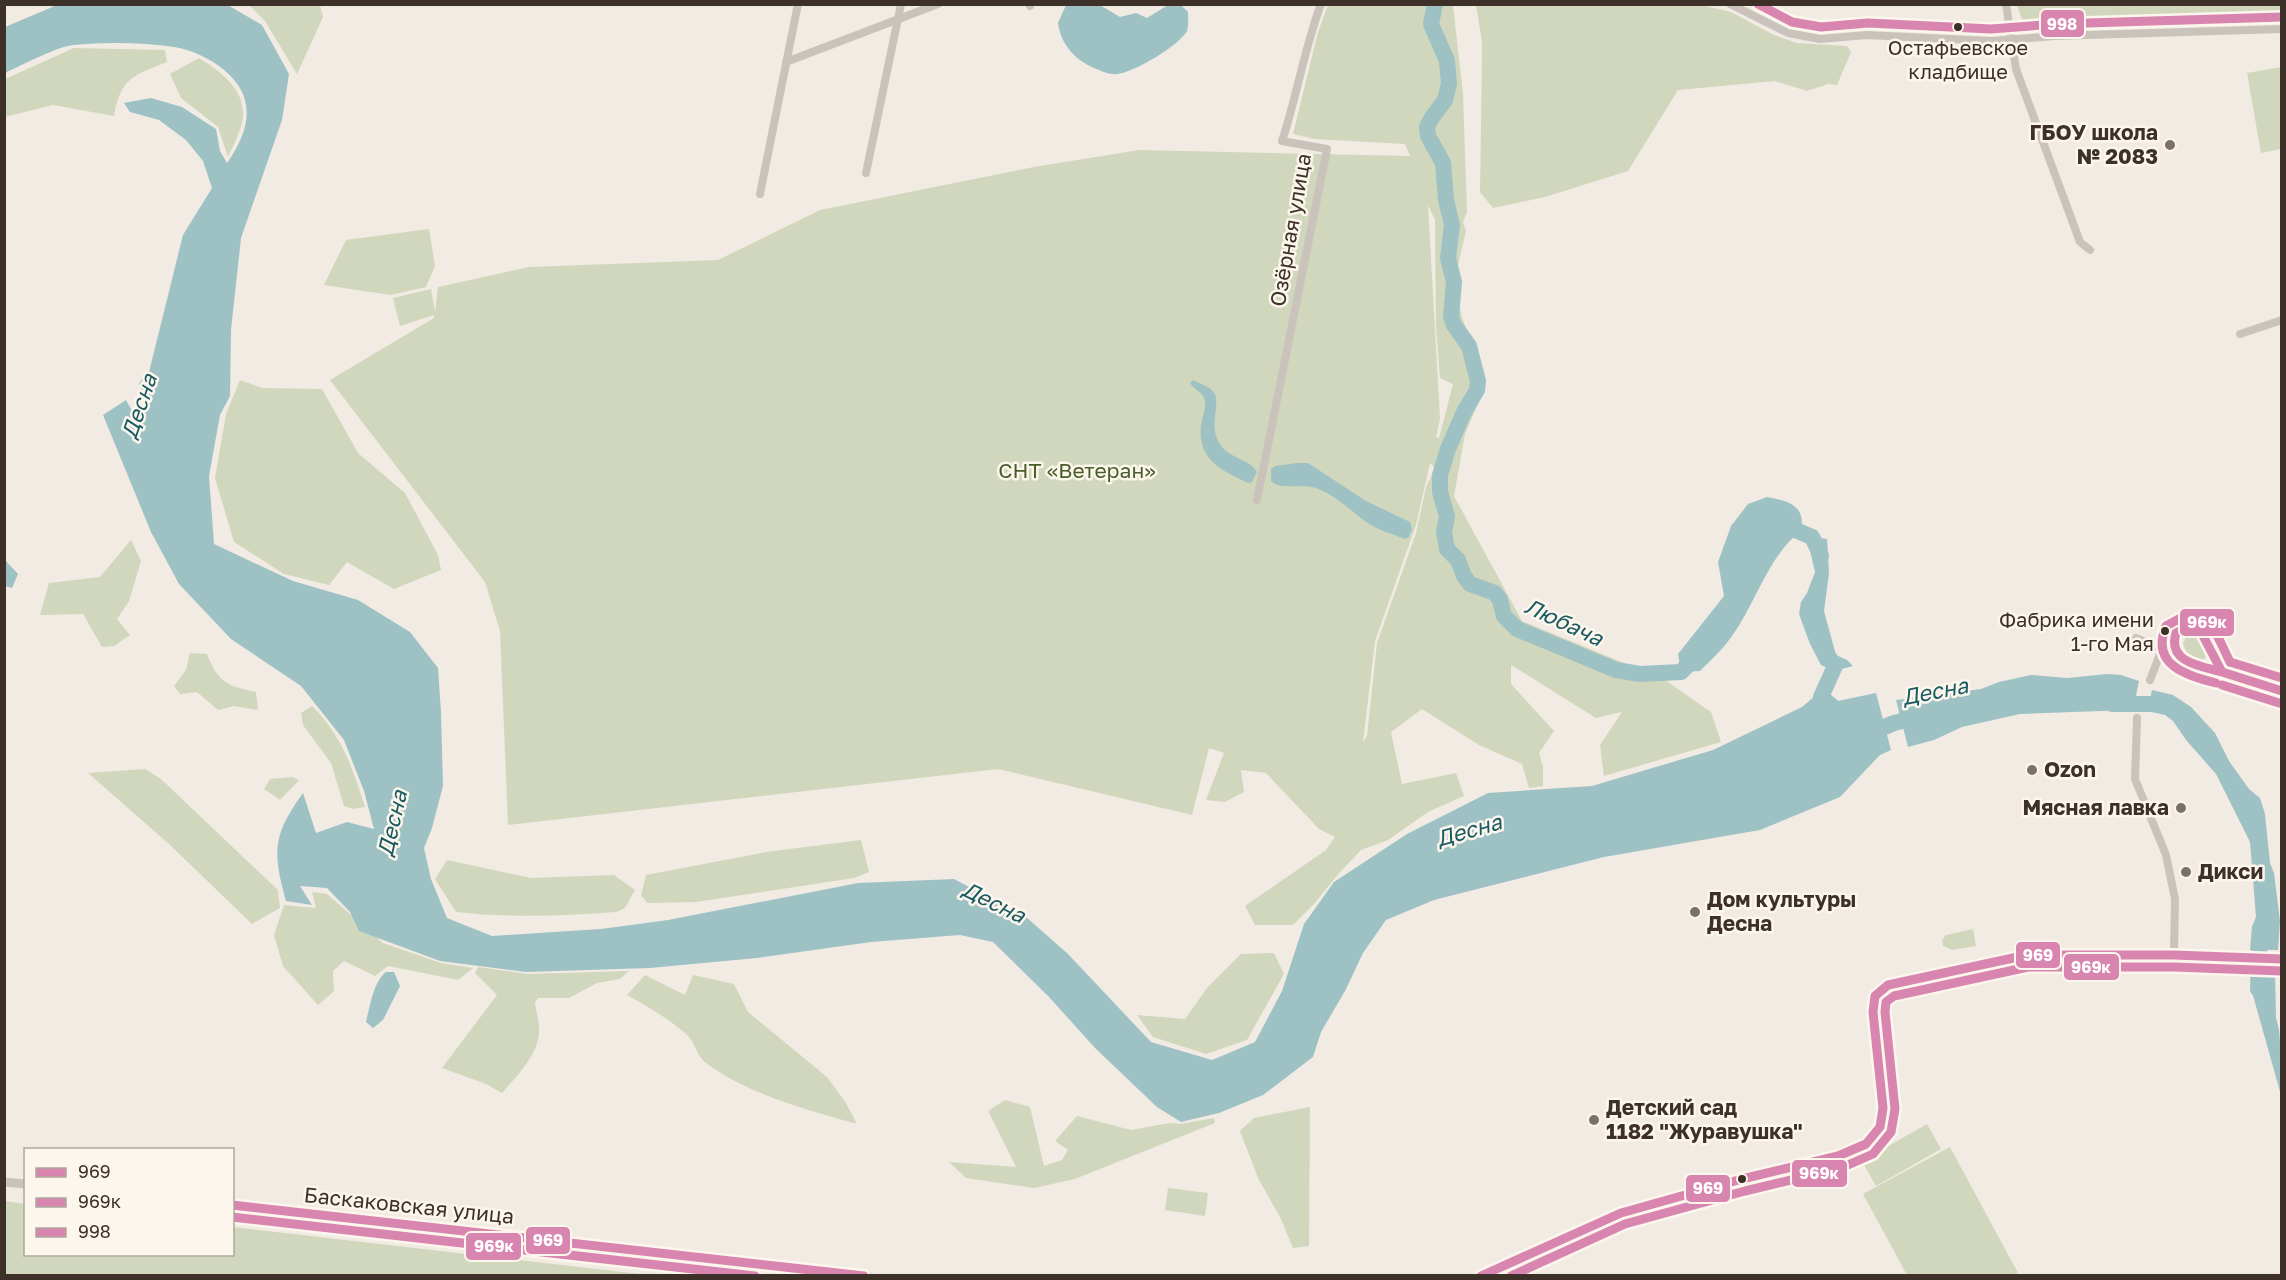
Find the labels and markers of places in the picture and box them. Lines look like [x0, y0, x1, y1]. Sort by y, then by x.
marker: Остафьевское кладбище [1952, 21, 1964, 33]
place label: Остафьевское кладбище [1888, 35, 2028, 83]
place label: ГБОУ школа № 2083 [2030, 119, 2158, 169]
marker: ГБОУ школа № 2083 [2163, 138, 2177, 152]
place label: Фабрика имени 1-го Мая [1999, 607, 2154, 655]
marker: Фабрика имени 1-го Мая [2159, 625, 2171, 637]
place label: Ozon [2044, 756, 2096, 782]
marker: Ozon [2025, 763, 2039, 777]
place label: Мясная лавка [2022, 794, 2169, 820]
marker: Мясная лавка [2174, 801, 2188, 815]
place label: Дикси [2198, 858, 2263, 884]
marker: Дикси [2179, 865, 2193, 879]
place label: Дом культуры Десна [1707, 886, 1856, 936]
marker: Дом культуры Десна [1688, 905, 1702, 919]
place label: Детский сад 1182 "Журавушка" [1606, 1094, 1803, 1144]
marker: Детский сад 1182 "Журавушка" [1587, 1113, 1601, 1127]
unlabelled marker [1736, 1173, 1748, 1185]

